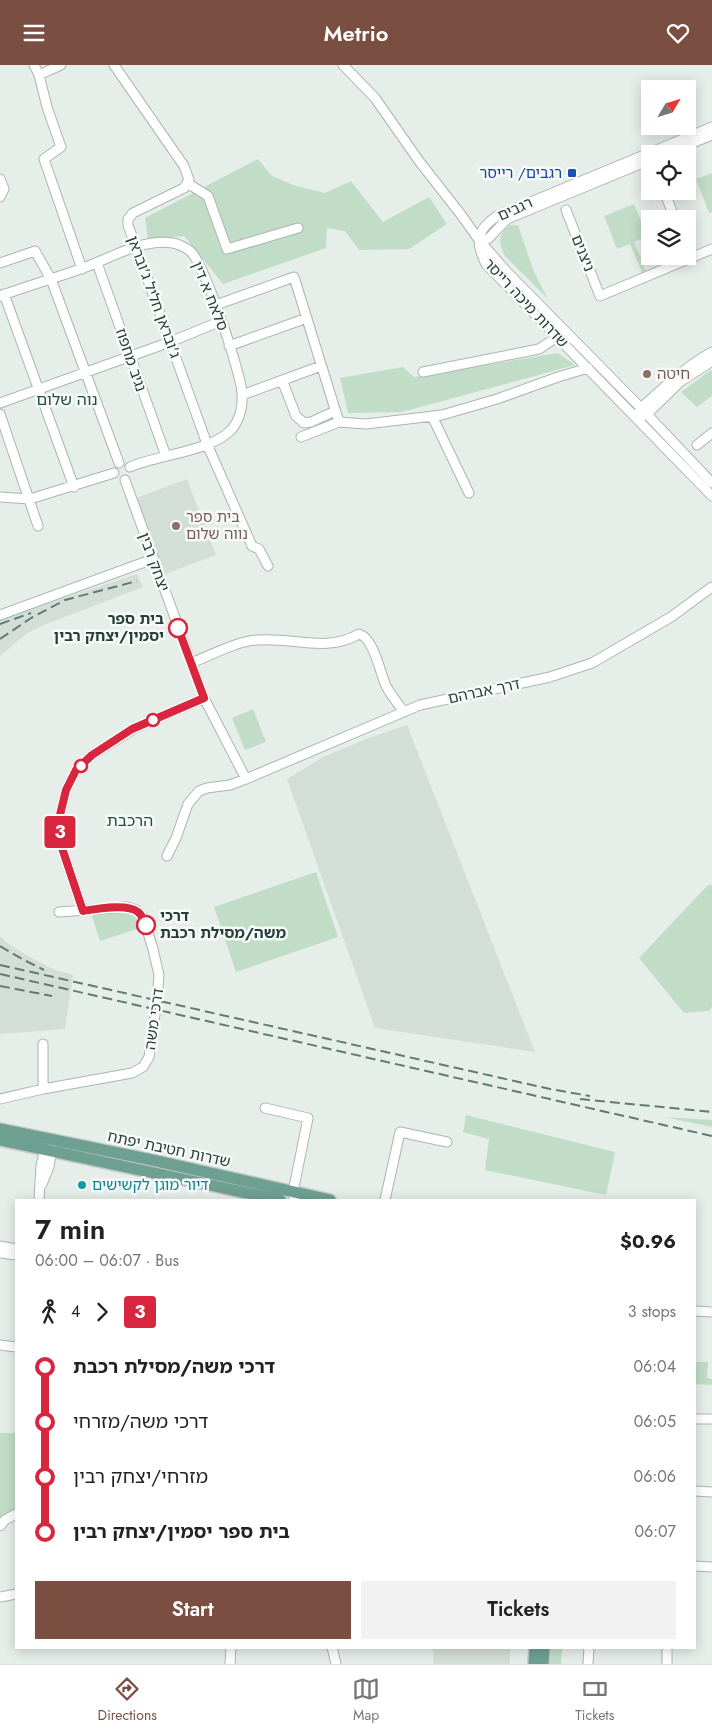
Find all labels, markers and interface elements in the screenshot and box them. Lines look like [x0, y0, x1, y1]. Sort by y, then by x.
text: Metrio [324, 17, 388, 49]
icon: menu [20, 19, 48, 47]
icon: heart [664, 19, 692, 47]
north arrow [641, 80, 696, 135]
map controls [641, 80, 696, 265]
button: locate [641, 145, 696, 200]
place label: רגבים/ רייסר [480, 162, 562, 184]
marker: רגבים/ רייסר [566, 167, 578, 179]
street label: רגבים [494, 192, 536, 226]
button: layers [641, 210, 696, 265]
street label: ניצנים [566, 231, 600, 275]
street label: ג'ובראן חליל ג'ובראן [122, 233, 186, 362]
street label: שדרות מיכה רייסר [479, 253, 573, 353]
street label: סלאח א דין [186, 258, 234, 334]
street label: נגיב מחפוז [110, 325, 152, 395]
place label: חיטה [657, 363, 690, 385]
marker: חיטה [641, 368, 653, 380]
district label: נוה שלום [36, 388, 98, 411]
place label: בית ספר נווה שלום [186, 506, 248, 545]
marker: בית ספר נווה שלום [170, 520, 182, 532]
street label: יצחק רבין [133, 529, 175, 595]
place label: בית ספר יסמין/יצחק רבין [54, 608, 164, 647]
marker: בית ספר יסמין/יצחק רבין [168, 618, 188, 638]
street label: דרך אברהם [446, 673, 522, 709]
unlabelled marker [146, 713, 160, 727]
unlabelled marker [74, 759, 88, 773]
district label: הרכבת [107, 809, 153, 832]
line badge: 3 [44, 816, 76, 848]
text: 3 [54, 819, 66, 845]
place label: דרכי משה/מסילת רכבת [160, 905, 286, 944]
marker: דרכי משה/מסילת רכבת [136, 915, 156, 935]
street label: דרכי משה [139, 987, 169, 1051]
street label: שדרות חטיבת יפתח [105, 1125, 233, 1173]
place label: דיור מוגן לקשישים [92, 1174, 209, 1196]
marker: דיור מוגן לקשישים [76, 1179, 88, 1191]
text: 7 min [35, 1209, 105, 1250]
text: $0.96 [620, 1228, 676, 1255]
text: 06:00 – 06:07 · Bus [35, 1249, 179, 1272]
icon: walk [35, 1298, 63, 1326]
icon: forward [88, 1298, 116, 1326]
text: 3 [134, 1299, 146, 1325]
text: 4 [71, 1300, 80, 1323]
text: 3 stops [628, 1300, 676, 1323]
text: דרכי משה/מסילת רכבת [73, 1353, 275, 1380]
text: 06:04 [633, 1355, 676, 1378]
text: דרכי משה/מזרחי [73, 1408, 208, 1435]
text: 06:05 [634, 1410, 676, 1433]
text: מזרחי/יצחק רבין [73, 1463, 208, 1490]
text: 06:06 [634, 1465, 676, 1488]
text: בית ספר יסמין/יצחק רבין [73, 1518, 290, 1545]
text: 06:07 [634, 1520, 676, 1543]
button: Start [35, 1581, 351, 1639]
button: Tickets [361, 1581, 676, 1639]
tab: Directions [98, 1675, 157, 1725]
tab: Map [352, 1675, 380, 1725]
tab: Tickets [575, 1675, 614, 1725]

